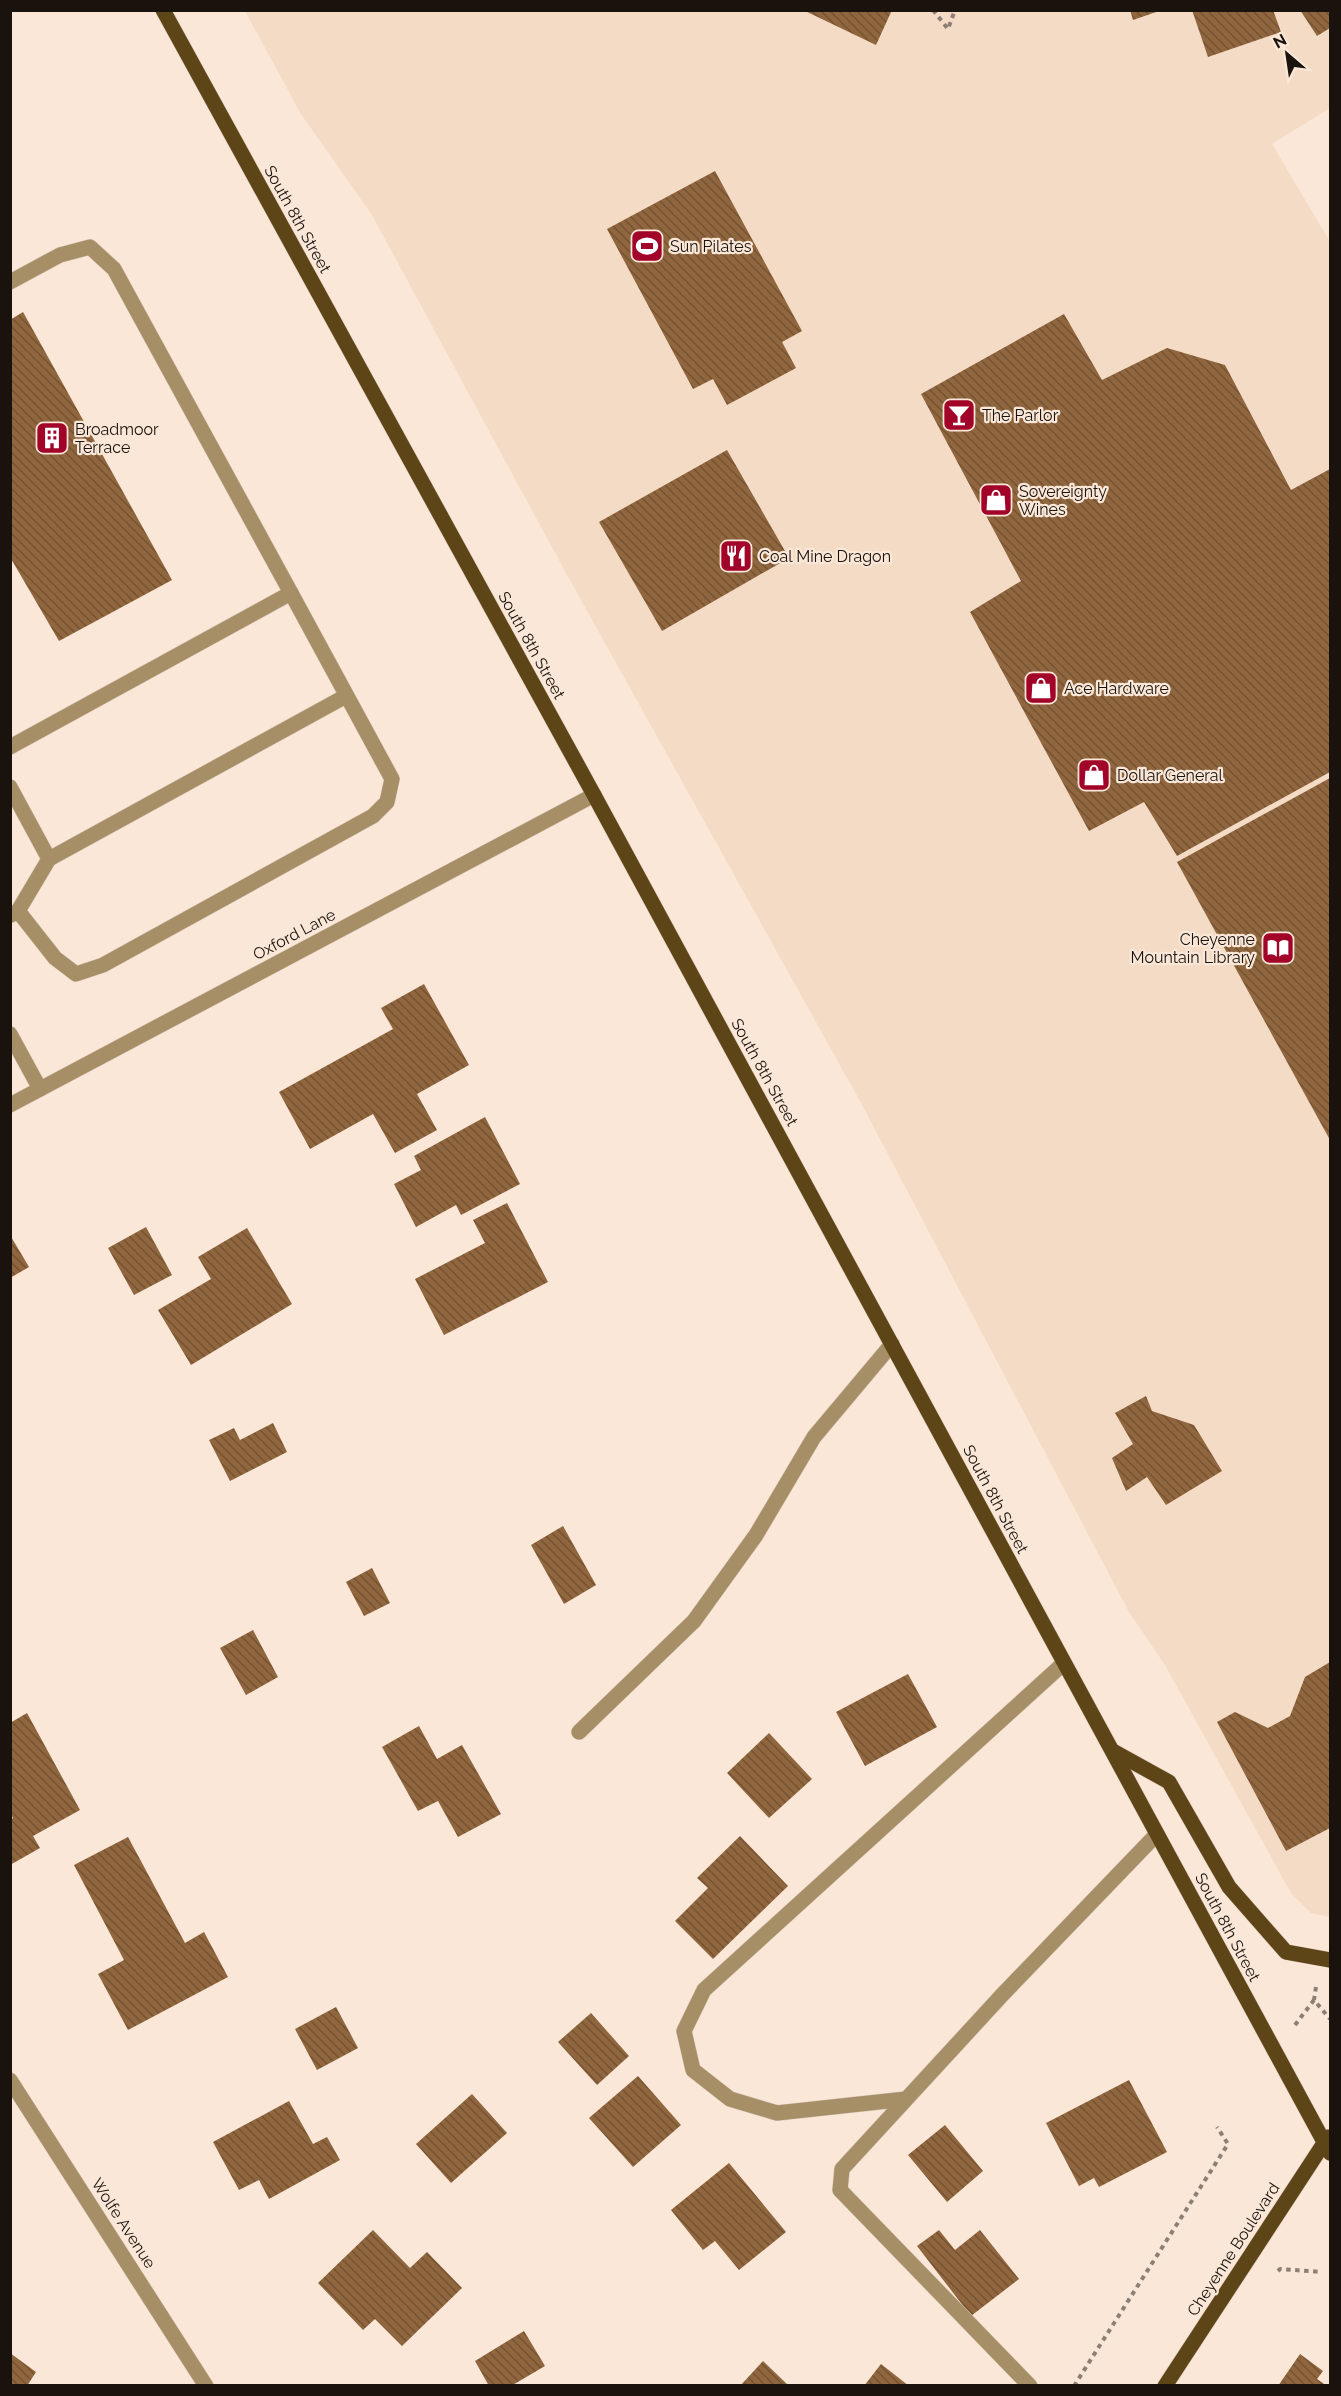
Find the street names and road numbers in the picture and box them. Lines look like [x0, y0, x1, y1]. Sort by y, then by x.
street label: South 8th Street [260, 162, 335, 277]
street label: South 8th Street [494, 588, 569, 703]
street label: Oxford Lane [250, 905, 339, 964]
street label: South 8th Street [727, 1015, 802, 1130]
street label: South 8th Street [959, 1442, 1032, 1557]
street label: South 8th Street [1191, 1870, 1264, 1985]
street label: Wolfe Avenue [87, 2175, 160, 2272]
street label: Cheyenne Boulevard [1183, 2179, 1284, 2319]

